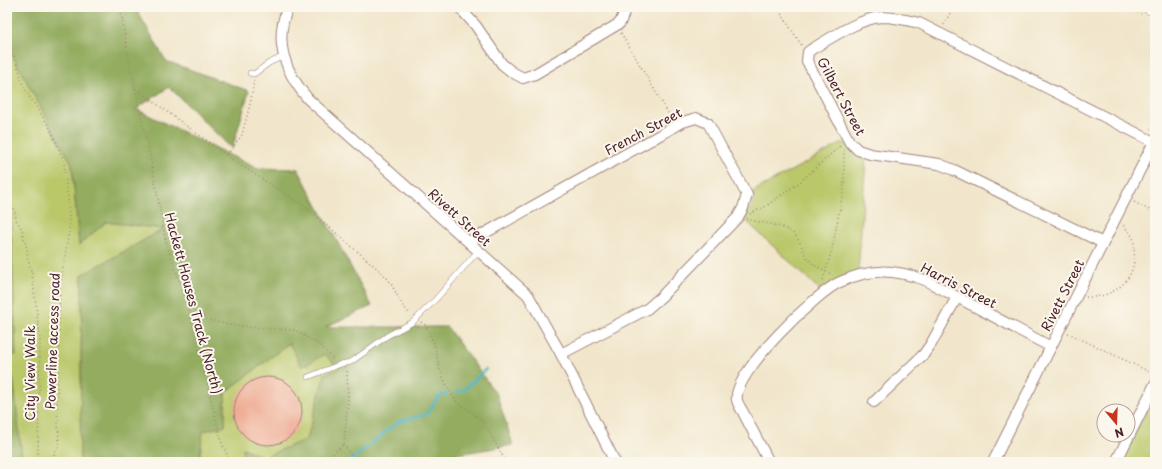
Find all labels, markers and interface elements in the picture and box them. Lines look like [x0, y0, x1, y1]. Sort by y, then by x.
street label: Gilbert Street [813, 53, 871, 139]
street label: French Street [601, 103, 685, 159]
street label: Rivett Street [424, 184, 496, 250]
street label: Hackett Houses Track (North) [161, 210, 227, 396]
street label: Rivett Street [1036, 256, 1088, 334]
street label: Harris Street [918, 258, 1000, 312]
street label: Powerline access road [40, 272, 64, 410]
street label: City View Walk [20, 325, 39, 421]
north arrow [1096, 403, 1136, 443]
text: N [1112, 423, 1126, 442]

